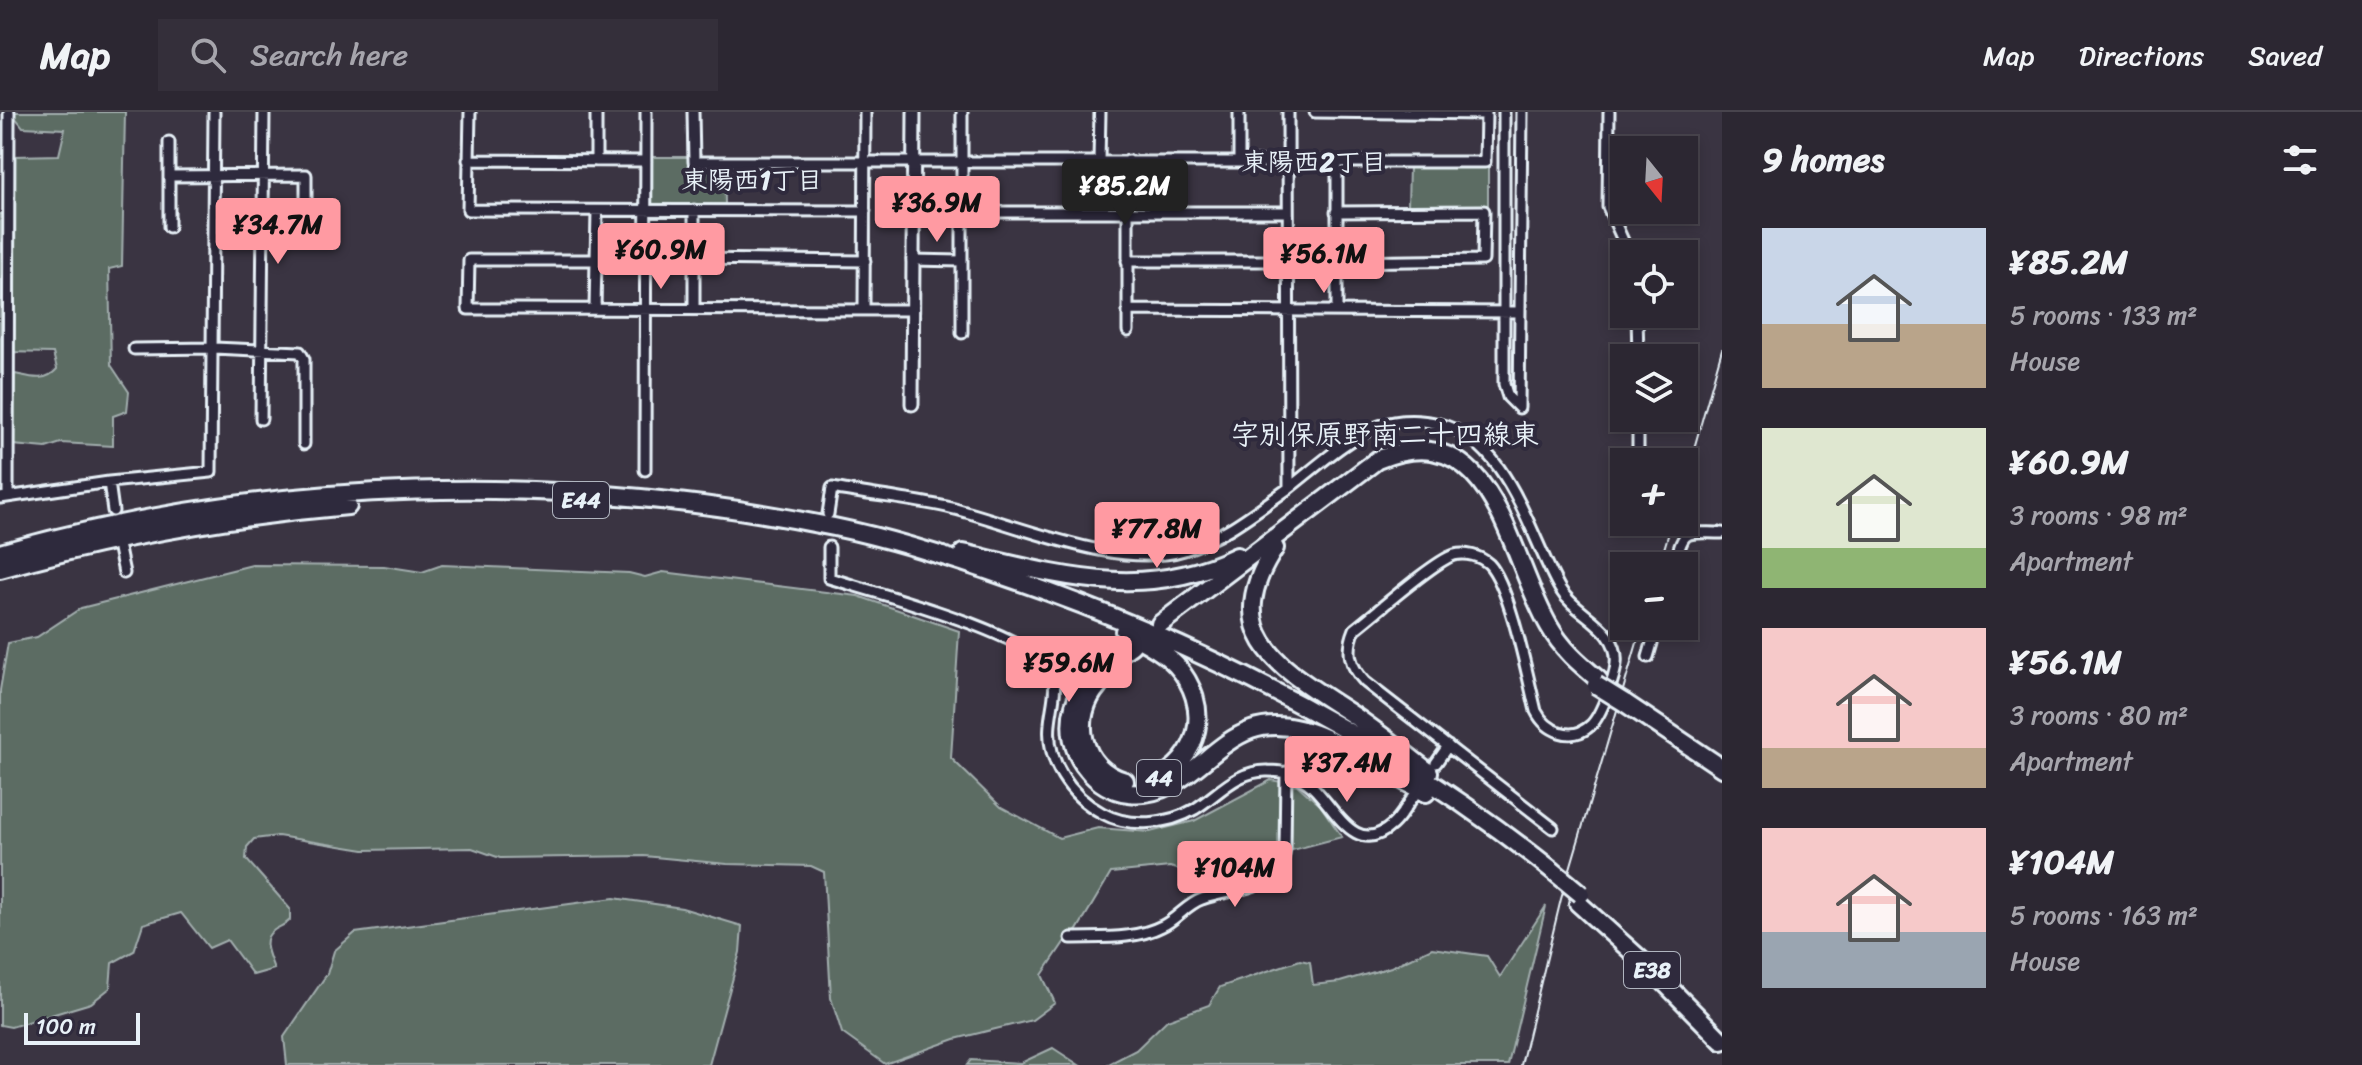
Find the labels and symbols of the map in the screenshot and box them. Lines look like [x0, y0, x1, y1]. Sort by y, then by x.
north arrow [1610, 136, 1698, 224]
district label: 東陽西2丁目 [1241, 139, 1387, 185]
district label: 東陽西1丁目 [681, 157, 823, 203]
pin: ¥85.2M [1060, 159, 1190, 227]
pin: ¥36.9M [872, 176, 1002, 244]
pin: ¥34.7M [213, 198, 343, 266]
pin: ¥60.9M [596, 223, 726, 291]
pin: ¥56.1M [1259, 227, 1389, 295]
district label: 字別保原野南二十四線東 [1231, 410, 1539, 459]
road number: E44 [553, 482, 609, 518]
pin: ¥77.8M [1092, 502, 1222, 570]
pin: ¥59.6M [1004, 636, 1134, 704]
pin: ¥37.4M [1282, 736, 1412, 804]
road number: 44 [1137, 760, 1181, 796]
pin: ¥104M [1179, 841, 1291, 909]
road number: E38 [1624, 952, 1680, 988]
scale bar [24, 1009, 140, 1045]

